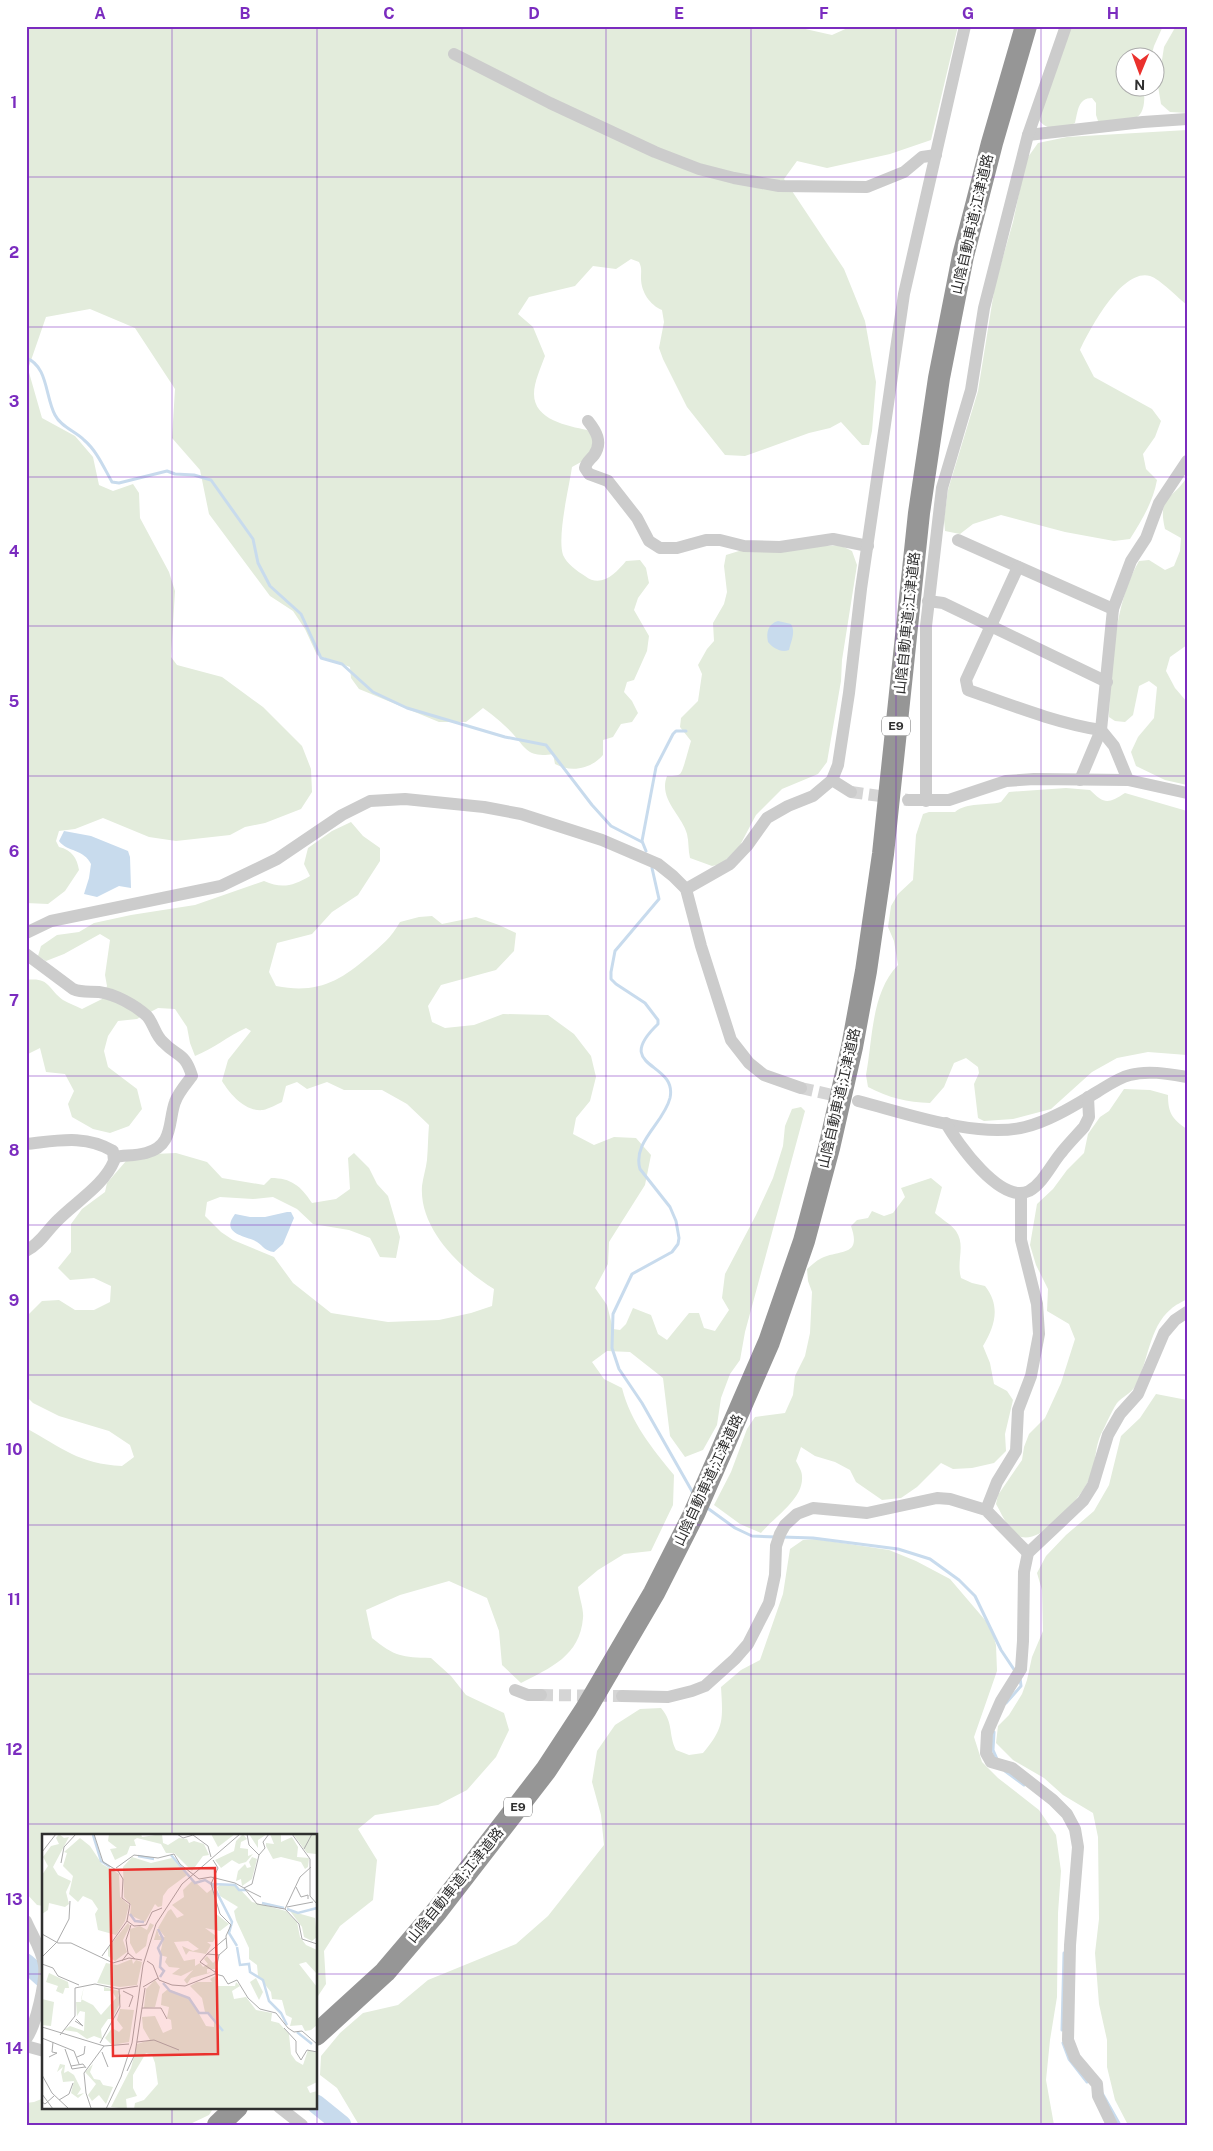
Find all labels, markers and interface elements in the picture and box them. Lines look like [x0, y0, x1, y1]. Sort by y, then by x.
text: A [94, 4, 106, 23]
text: B [240, 4, 251, 23]
text: C [383, 4, 395, 23]
text: D [528, 4, 540, 23]
text: E [674, 4, 684, 23]
text: F [819, 4, 829, 23]
text: G [962, 4, 974, 23]
text: H [1107, 4, 1119, 23]
north arrow [1116, 48, 1166, 98]
text: N [1134, 77, 1145, 93]
text: 1 [11, 93, 17, 112]
street label: 山陰自動車道;江津道路 [948, 152, 996, 296]
text: 2 [9, 243, 19, 262]
text: 3 [9, 392, 19, 411]
text: 4 [9, 542, 20, 561]
street label: 山陰自動車道;江津道路 [892, 551, 922, 695]
text: 5 [9, 692, 20, 711]
road number: E9 [882, 716, 910, 736]
text: 6 [9, 842, 19, 861]
text: 7 [9, 991, 19, 1010]
street label: 山陰自動車道;江津道路 [815, 1026, 863, 1170]
text: 8 [9, 1141, 20, 1160]
text: 9 [9, 1291, 19, 1310]
street label: 山陰自動車道;江津道路 [670, 1412, 746, 1548]
text: 10 [5, 1440, 23, 1459]
text: 11 [7, 1590, 21, 1609]
text: 12 [5, 1740, 23, 1759]
road number: E9 [504, 1798, 532, 1816]
street label: 山陰自動車道;江津道路 [404, 1824, 506, 1946]
inset map [42, 1834, 318, 2108]
text: 13 [5, 1890, 23, 1909]
text: 14 [5, 2039, 23, 2058]

